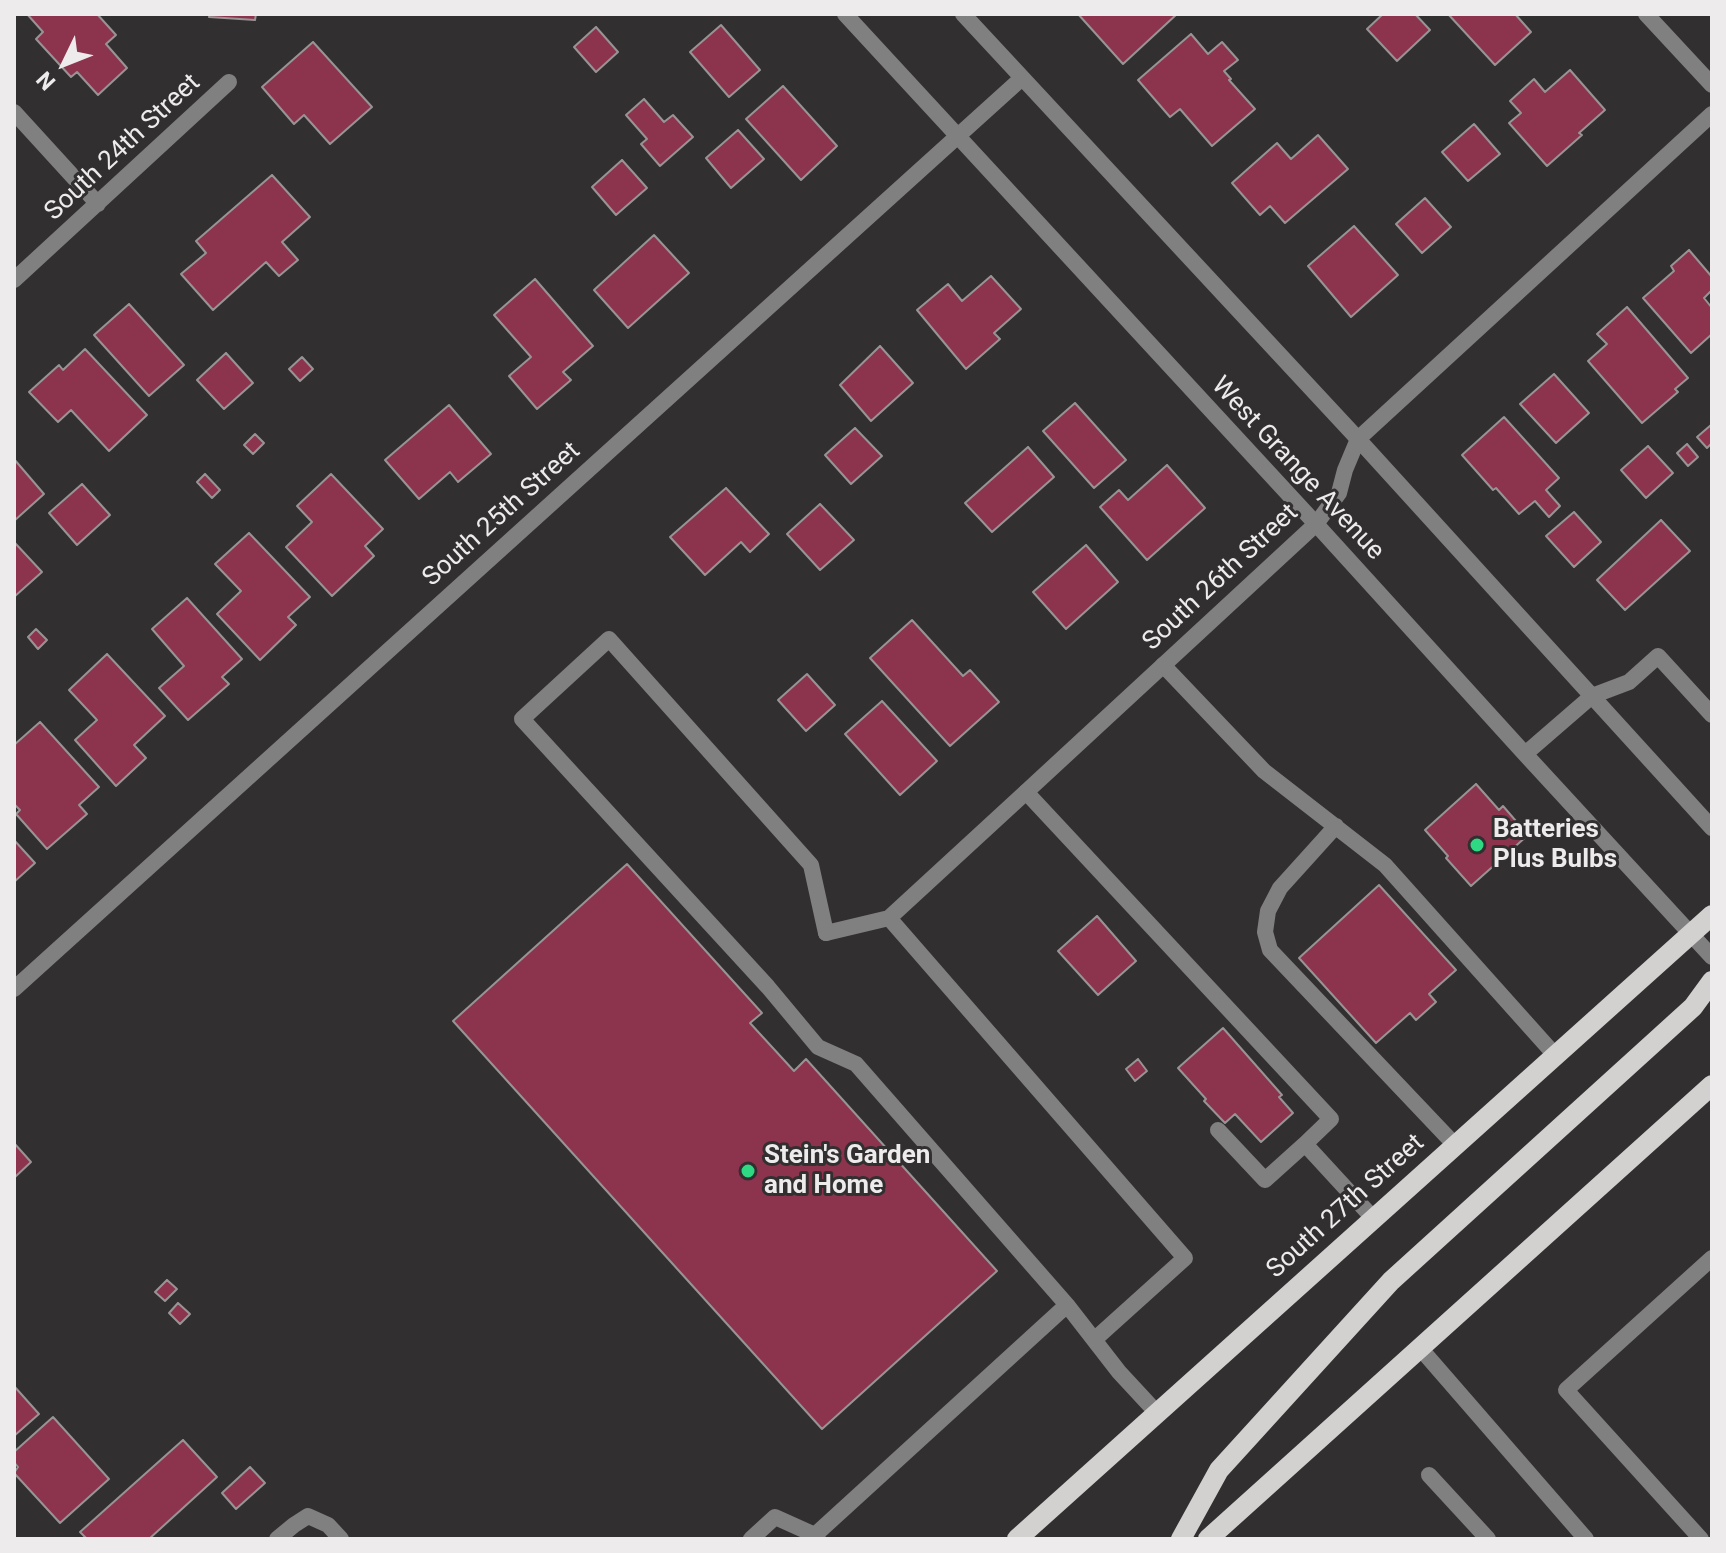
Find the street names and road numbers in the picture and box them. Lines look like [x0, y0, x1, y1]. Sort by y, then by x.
street label: South 24th Street [39, 68, 207, 228]
street label: West Grange Avenue [1204, 371, 1390, 567]
street label: South 25th Street [417, 436, 587, 594]
street label: South 26th Street [1137, 498, 1305, 658]
street label: South 27th Street [1261, 1128, 1431, 1286]

